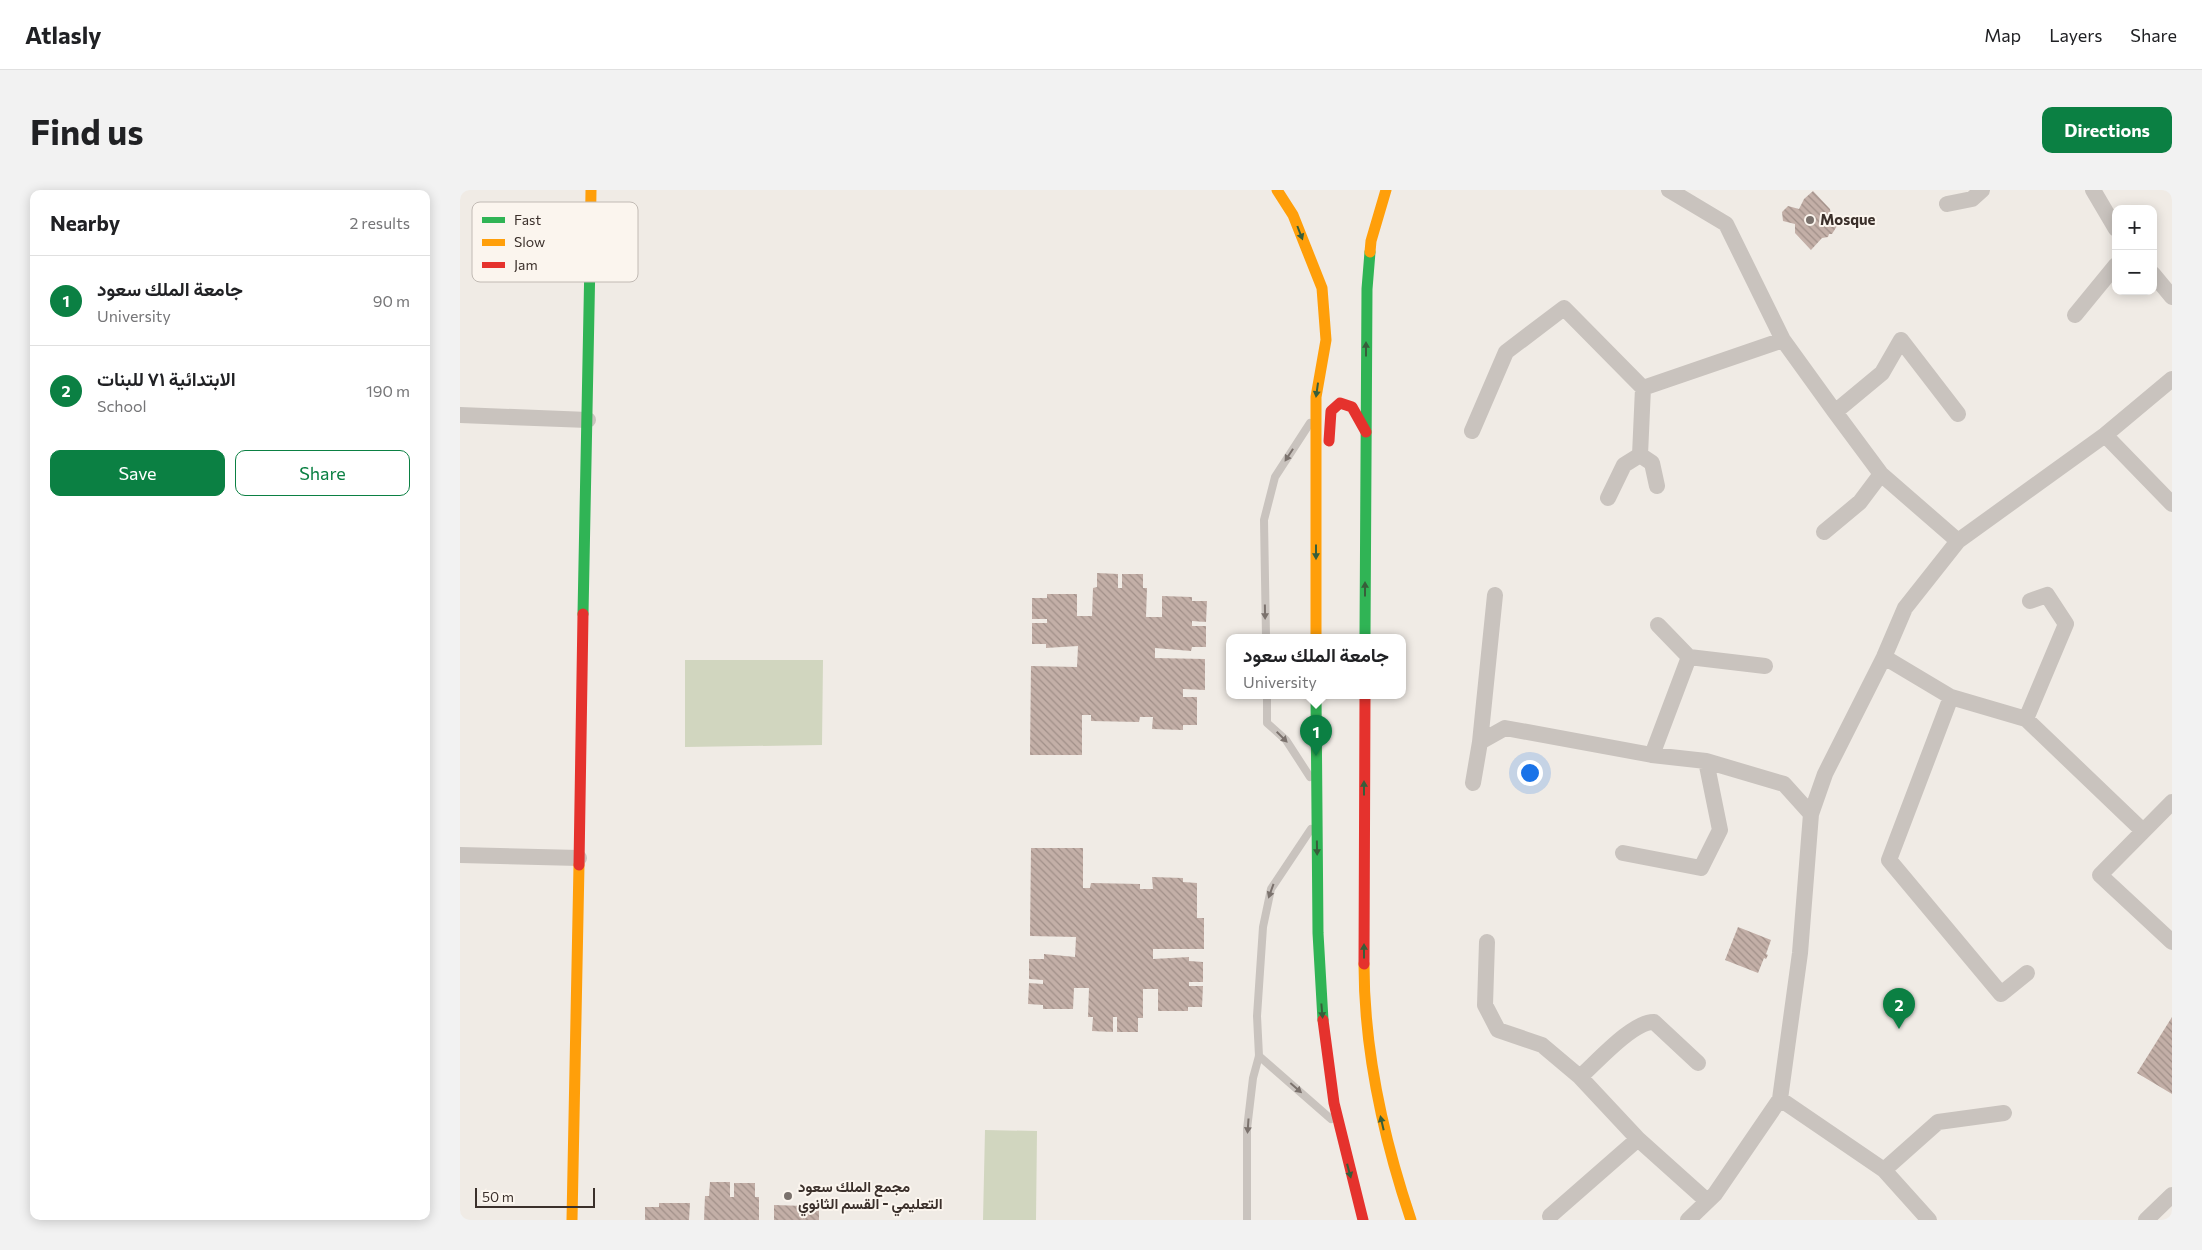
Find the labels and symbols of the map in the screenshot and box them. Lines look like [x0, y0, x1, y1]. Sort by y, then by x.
legend [472, 202, 638, 282]
place label: Mosque [1820, 210, 1876, 228]
text: Fast [514, 211, 541, 228]
marker: Mosque [1804, 214, 1816, 226]
one-way arrow [1297, 225, 1304, 240]
text: Slow [514, 233, 545, 250]
text: Jam [514, 256, 538, 273]
one-way arrow [1362, 341, 1370, 357]
one-way arrow [1313, 382, 1321, 398]
one-way arrow [1284, 449, 1294, 462]
one-way arrow [1312, 545, 1320, 561]
one-way arrow [1361, 580, 1369, 596]
one-way arrow [1262, 604, 1270, 620]
pin: 1 [1300, 715, 1332, 756]
one-way arrow [1276, 731, 1288, 743]
your location [1517, 760, 1543, 786]
one-way arrow [1360, 780, 1368, 796]
one-way arrow [1314, 841, 1322, 857]
one-way arrow [1267, 884, 1275, 899]
one-way arrow [1360, 942, 1368, 958]
pin: 2 [1883, 988, 1915, 1029]
one-way arrow [1318, 1003, 1326, 1019]
one-way arrow [1289, 1083, 1302, 1094]
one-way arrow [1378, 1116, 1386, 1131]
one-way arrow [1243, 1118, 1251, 1134]
one-way arrow [1346, 1163, 1354, 1178]
place label: مجمع الملك سعود التعليمي - القسم الثانوي [798, 1177, 943, 1217]
scale bar [475, 1185, 595, 1208]
marker: مجمع الملك سعود التعليمي - القسم الثانوي [782, 1190, 794, 1202]

